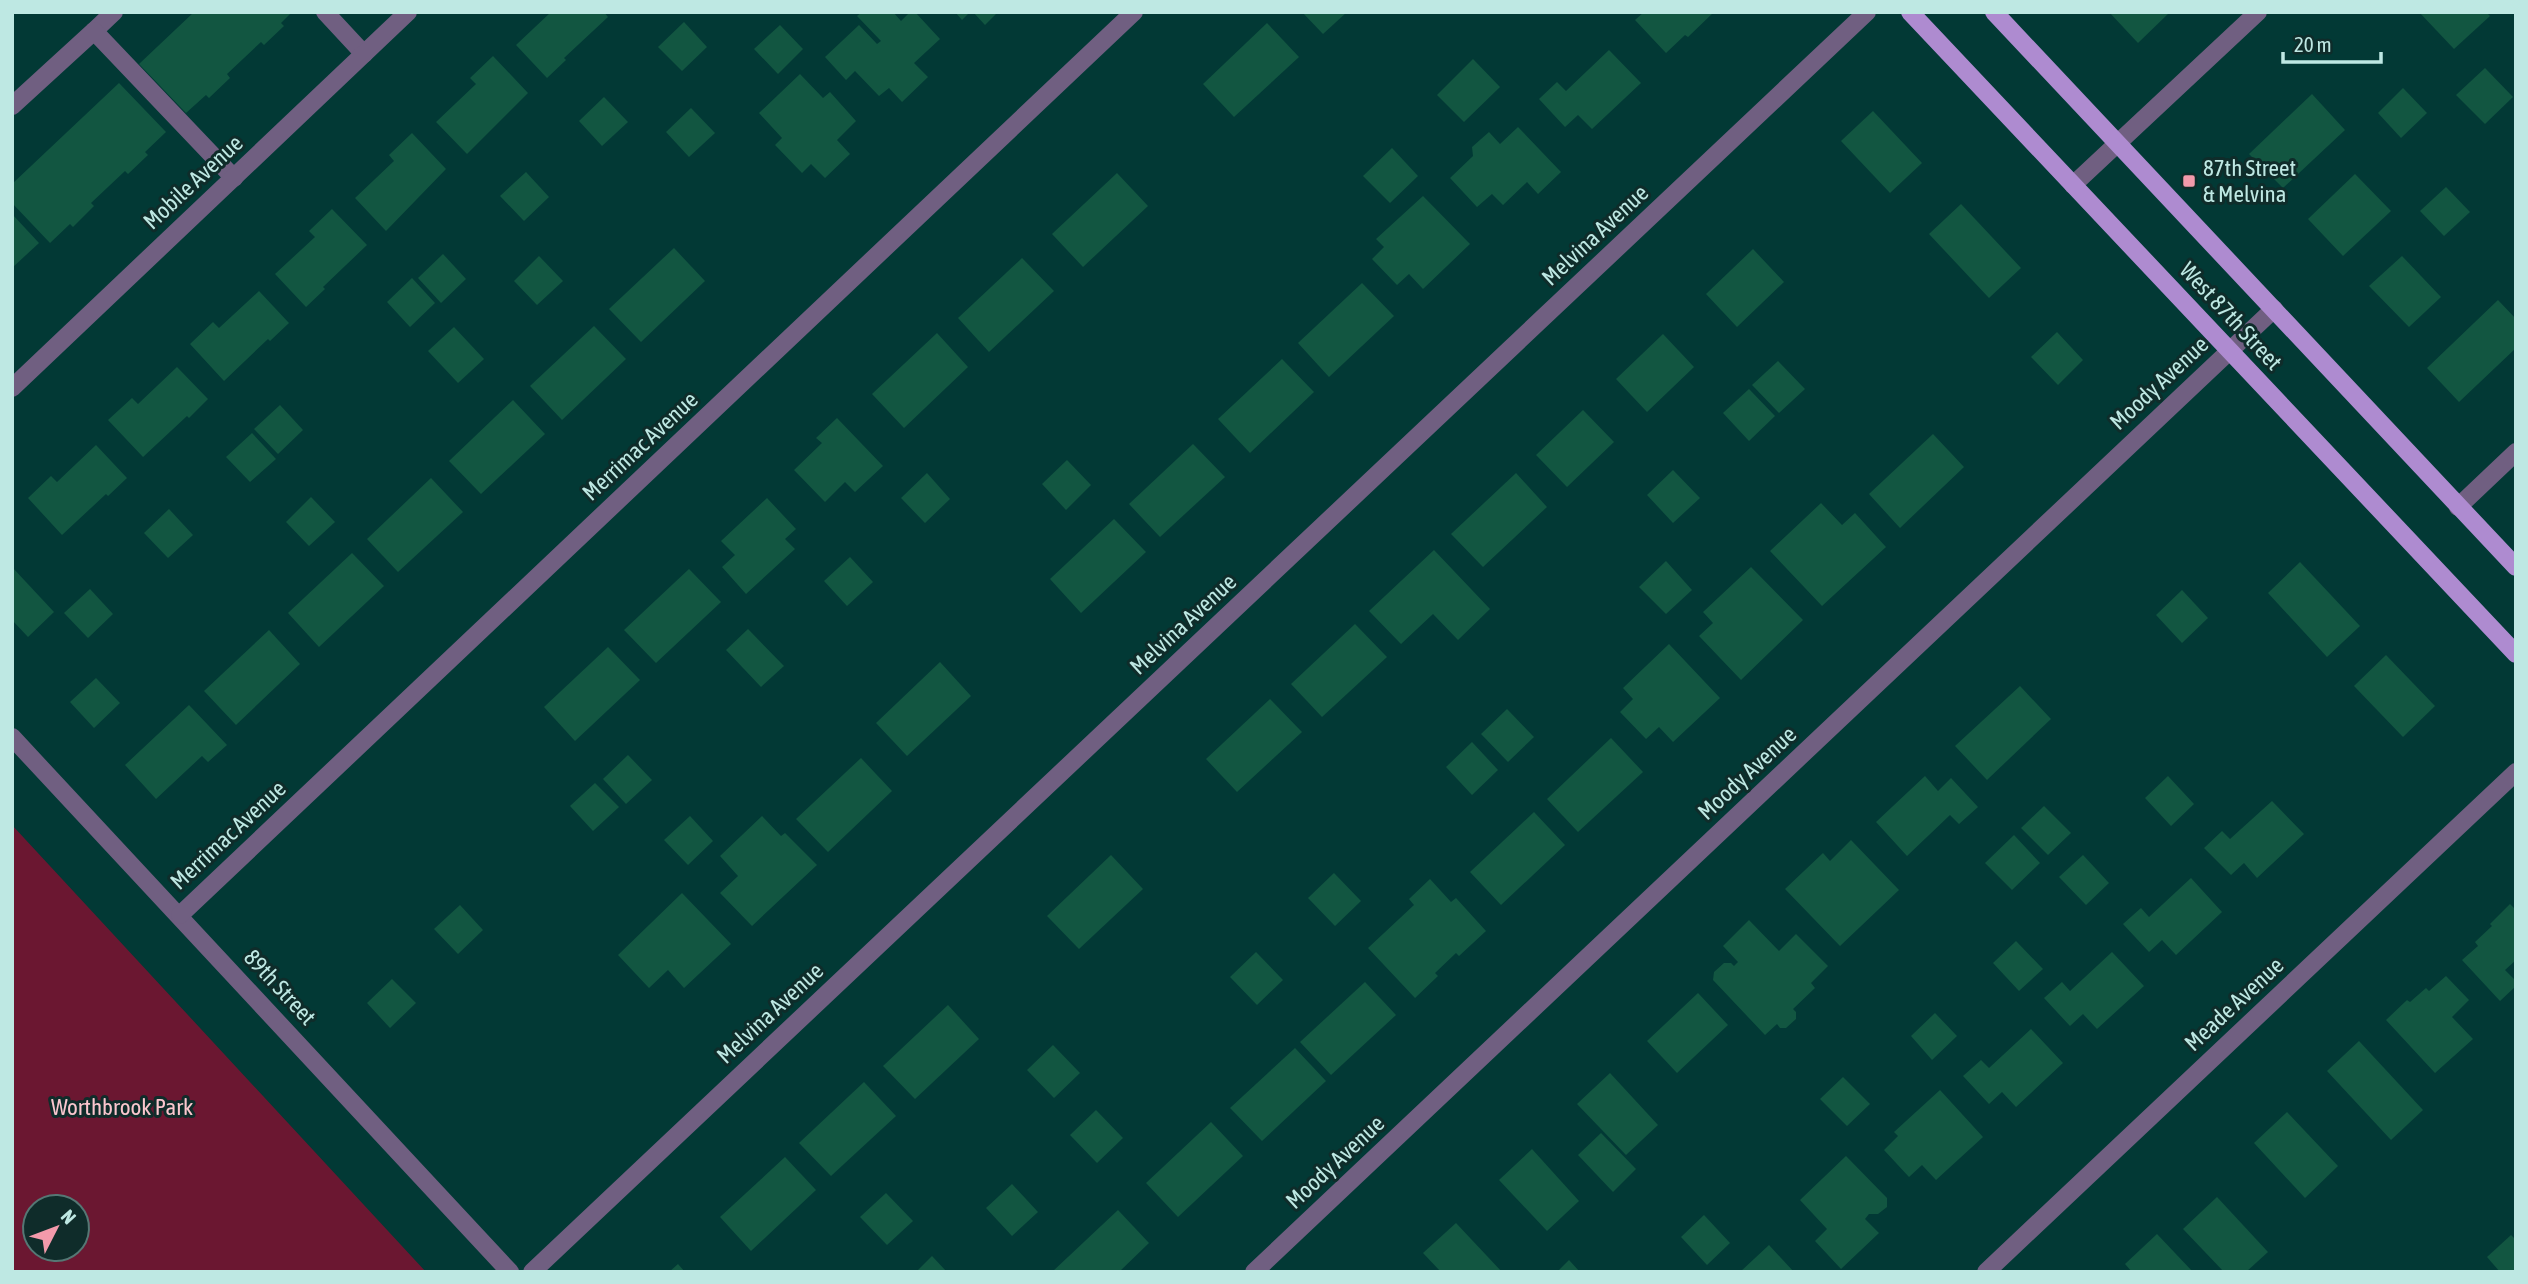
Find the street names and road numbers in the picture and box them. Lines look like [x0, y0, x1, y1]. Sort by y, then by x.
street label: Mobile Avenue [138, 130, 248, 234]
street label: Melvina Avenue [1537, 179, 1653, 291]
street label: West 87th Street [2175, 257, 2287, 375]
street label: Moody Avenue [2105, 331, 2213, 435]
street label: Merrimac Avenue [577, 386, 703, 506]
street label: Melvina Avenue [1125, 568, 1241, 680]
street label: Moody Avenue [1693, 721, 1801, 825]
street label: Merrimac Avenue [165, 775, 291, 895]
street label: 89th Street [239, 944, 321, 1030]
street label: Meade Avenue [2180, 952, 2288, 1056]
street label: Melvina Avenue [712, 957, 828, 1069]
street label: Moody Avenue [1281, 1110, 1389, 1214]

